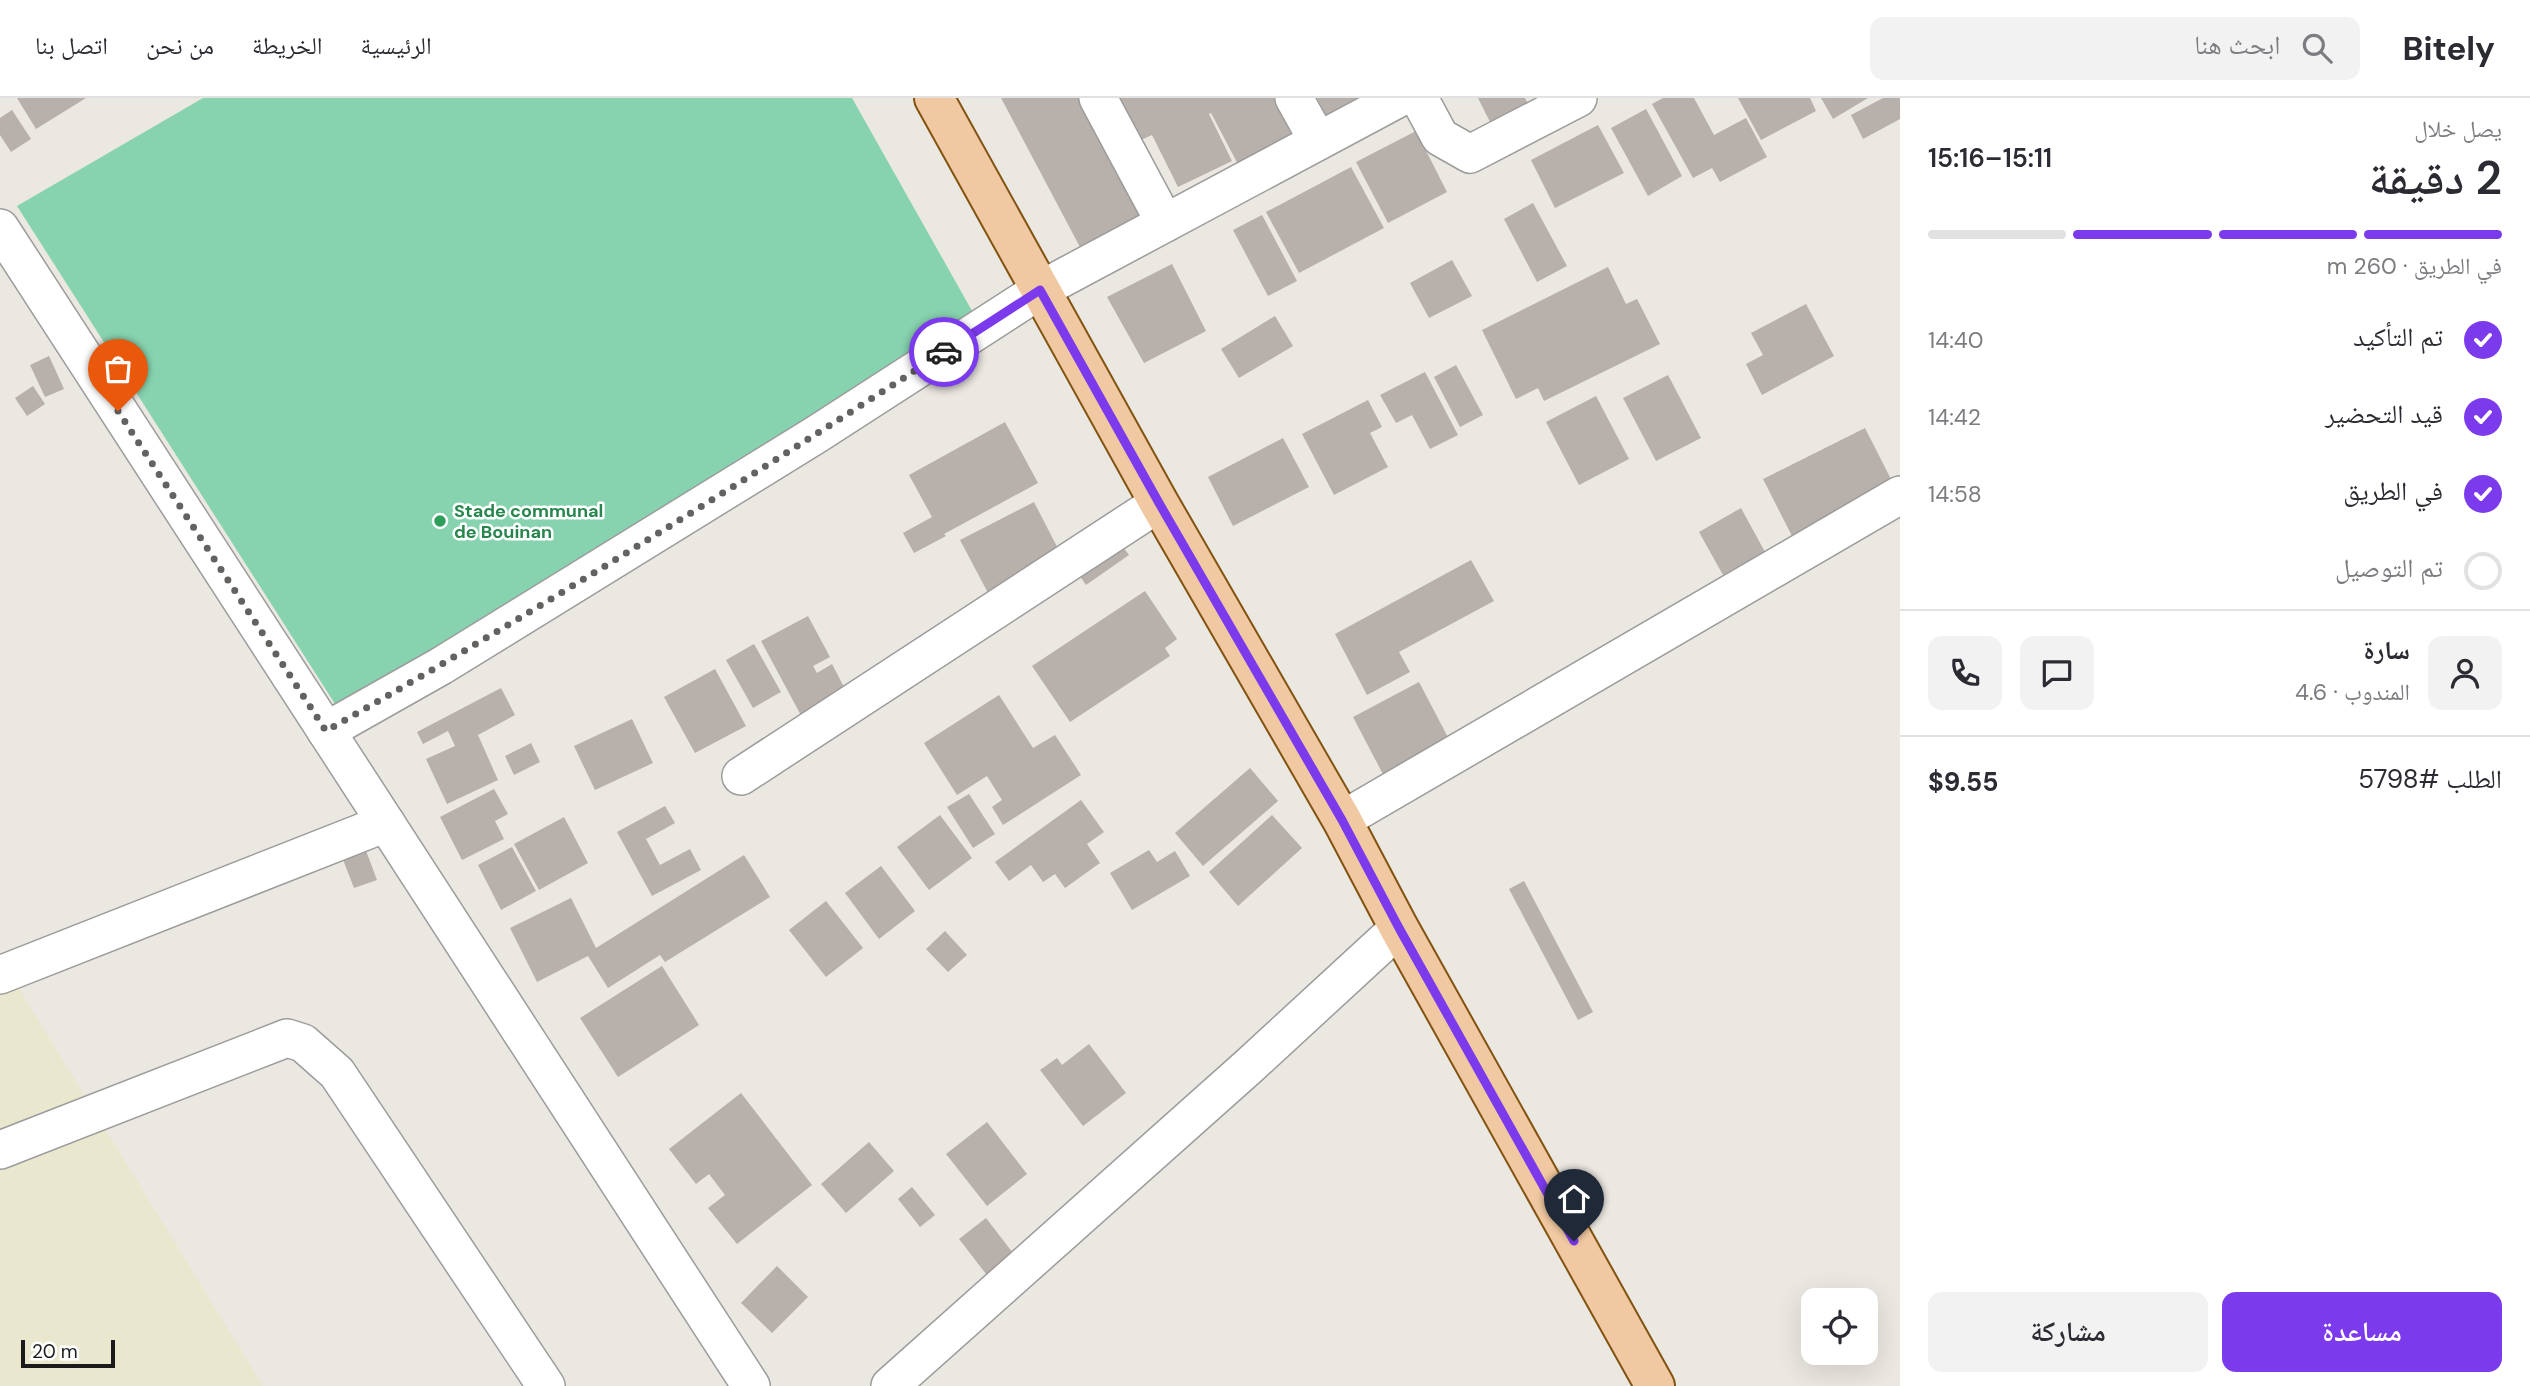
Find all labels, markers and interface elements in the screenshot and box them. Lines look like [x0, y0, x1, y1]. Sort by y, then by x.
search box [1870, 17, 2360, 80]
text: Bitely [2402, 27, 2495, 70]
text: ابحث هنا [2194, 28, 2280, 62]
icon: search [2298, 29, 2336, 67]
text: اتصل بنا [35, 30, 108, 61]
text: من نحن [146, 30, 214, 61]
text: الخريطة [252, 30, 323, 61]
text: الرئيسية [361, 30, 432, 61]
text: يصل خلال [2414, 114, 2502, 144]
text: 15:11–15:16 [1928, 141, 2052, 175]
text: 2 دقيقة [2369, 148, 2502, 208]
text: في الطريق · 260 m [2327, 251, 2502, 281]
courier [909, 317, 979, 387]
text: تم التأكيد [2353, 320, 2443, 354]
icon: check [2464, 321, 2502, 359]
text: 14:40 [1928, 325, 1983, 355]
icon: car [925, 333, 963, 371]
pin [88, 339, 148, 411]
icon: bag [99, 350, 137, 388]
text: قيد التحضير [2325, 397, 2443, 431]
icon: check [2464, 398, 2502, 436]
text: 14:42 [1928, 402, 1981, 432]
text: في الطريق [2343, 474, 2443, 508]
icon: check [2464, 475, 2502, 513]
text: 14:58 [1928, 479, 1982, 509]
place label: Stade communal de Bouinan [454, 499, 603, 544]
marker: Stade communal de Bouinan [432, 513, 448, 529]
text: تم التوصيل [2335, 551, 2443, 585]
text: سارة [2363, 633, 2410, 667]
button: phone [1928, 636, 2002, 710]
button: chat [2020, 636, 2094, 710]
button: person [2428, 636, 2502, 710]
text: المندوب · 4.6 [2295, 677, 2410, 707]
text: الطلب #5798 [2358, 762, 2502, 796]
text: $9.55 [1928, 765, 1998, 799]
pin [1544, 1169, 1604, 1241]
icon: home [1555, 1180, 1593, 1218]
map controls [1801, 1288, 1878, 1365]
button: locate [1801, 1288, 1878, 1365]
button: مشاركة [1928, 1292, 2208, 1372]
button: مساعدة [2222, 1292, 2502, 1372]
scale bar [21, 1337, 116, 1369]
text: 20 m [32, 1339, 78, 1364]

